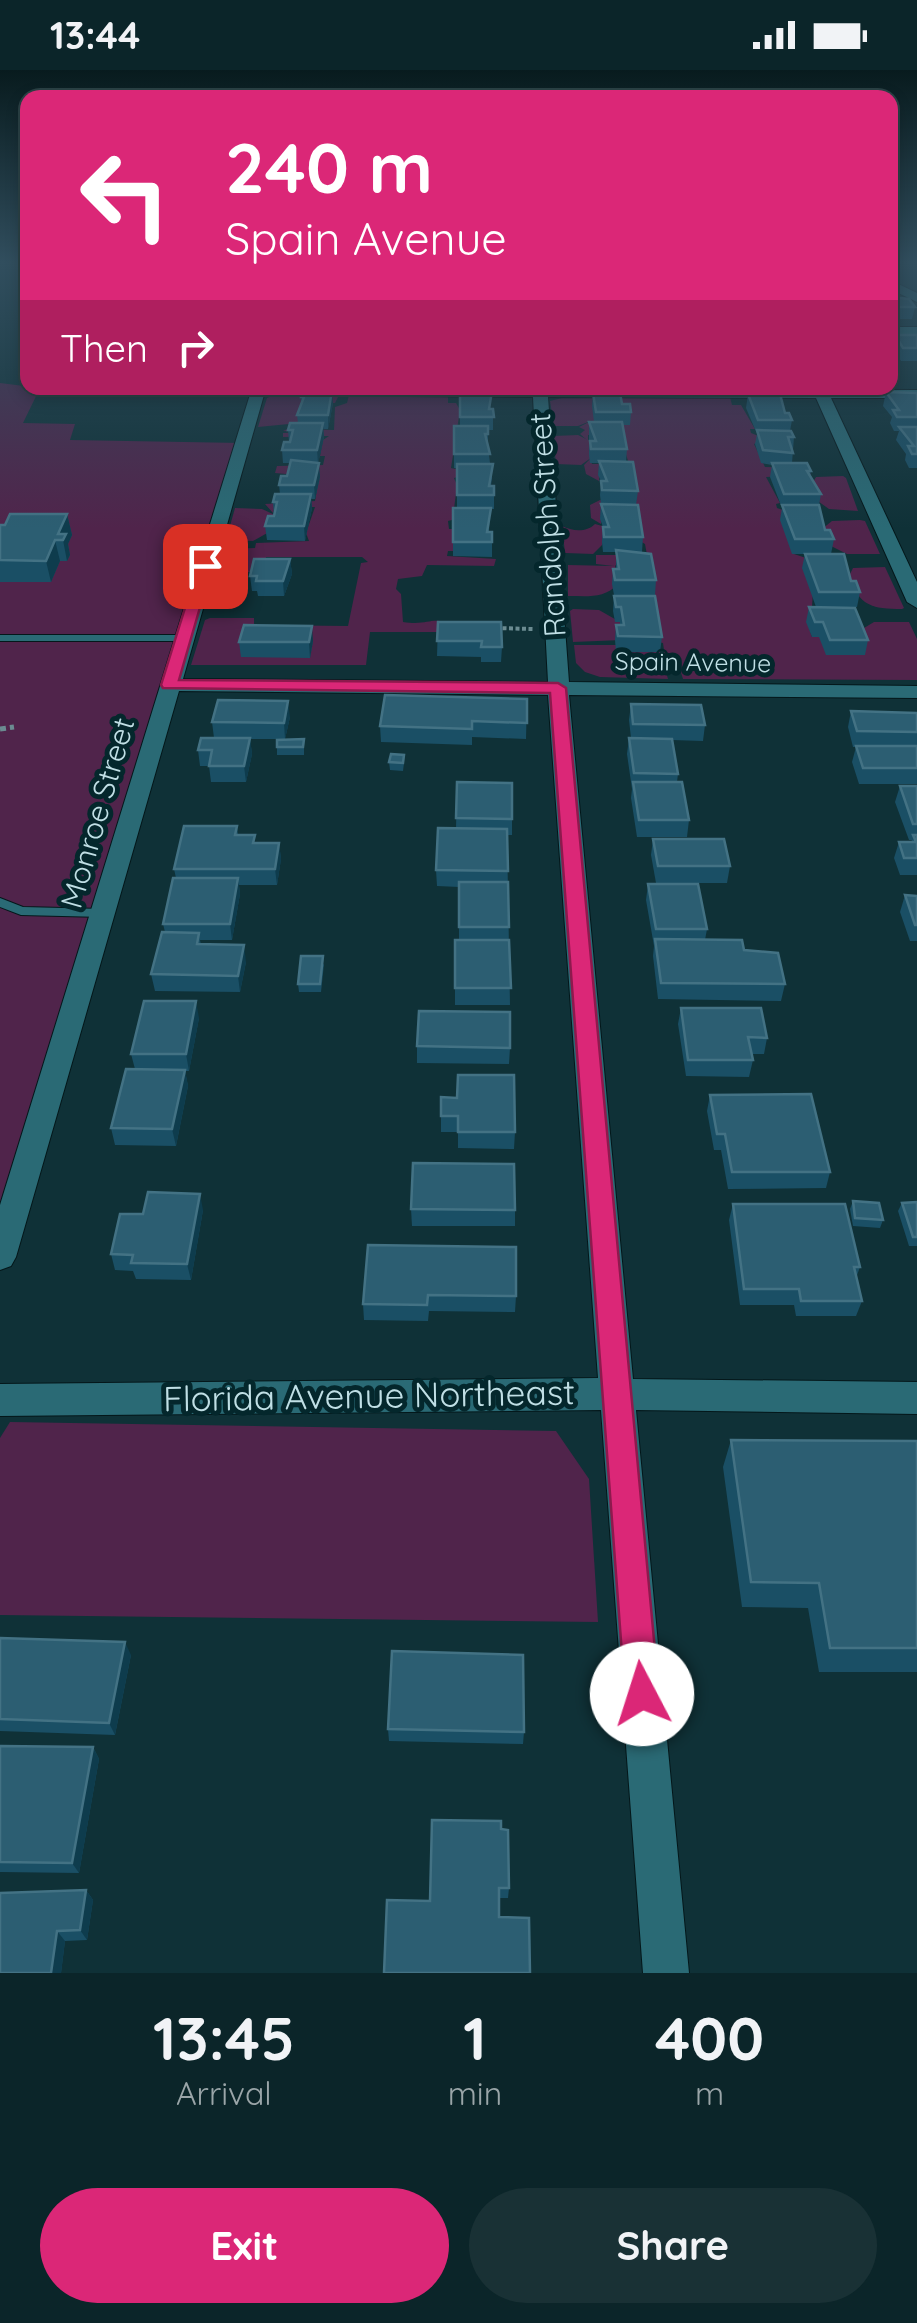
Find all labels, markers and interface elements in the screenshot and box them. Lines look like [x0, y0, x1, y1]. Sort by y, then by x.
text: 13:44 [50, 11, 140, 59]
text: 240 m [225, 123, 433, 211]
icon: left [60, 130, 190, 260]
text: Spain Avenue [225, 210, 507, 266]
icon: right [168, 320, 223, 375]
text: Then [60, 324, 148, 372]
street label: Randolph Street [520, 412, 574, 638]
pin [163, 524, 248, 609]
icon: arrive [178, 539, 233, 594]
street label: Spain Avenue [615, 645, 772, 678]
street label: Monroe Street [52, 713, 142, 912]
street label: Florida Avenue Northeast [163, 1369, 575, 1421]
position arrow [590, 1642, 694, 1746]
text: 13:45 [153, 2000, 295, 2075]
text: 1 [463, 2000, 487, 2075]
text: 400 [655, 2000, 764, 2075]
text: Arrival [176, 2073, 272, 2113]
text: min [448, 2073, 502, 2113]
text: m [695, 2073, 724, 2113]
button: Exit [40, 2188, 449, 2303]
button: Share [469, 2188, 877, 2303]

